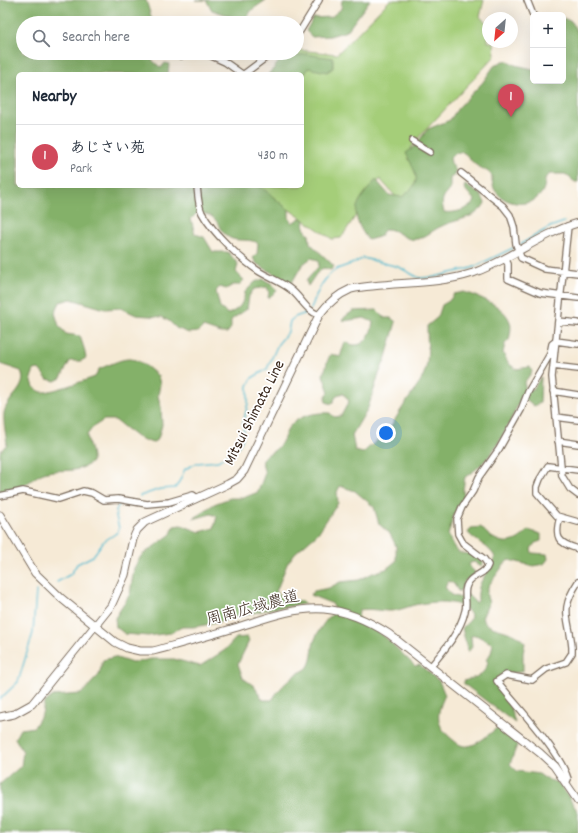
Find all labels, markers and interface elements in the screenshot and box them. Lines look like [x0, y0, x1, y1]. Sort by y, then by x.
north arrow [482, 12, 518, 48]
map controls [530, 12, 566, 84]
button: + [530, 12, 566, 48]
search box [16, 16, 304, 60]
icon: search [30, 27, 52, 49]
text: Search here [62, 27, 130, 49]
button: − [530, 48, 566, 84]
pin: 1 [498, 84, 524, 117]
text: Nearby [32, 86, 76, 110]
text: あじさい苑 [70, 138, 145, 160]
text: 1 [44, 147, 46, 166]
text: 430 m [258, 147, 288, 166]
text: Park [70, 160, 92, 179]
street label: Mitsui Shimata Line [219, 356, 291, 470]
your location [376, 423, 396, 443]
street label: 周南広域農道 [204, 585, 302, 633]

